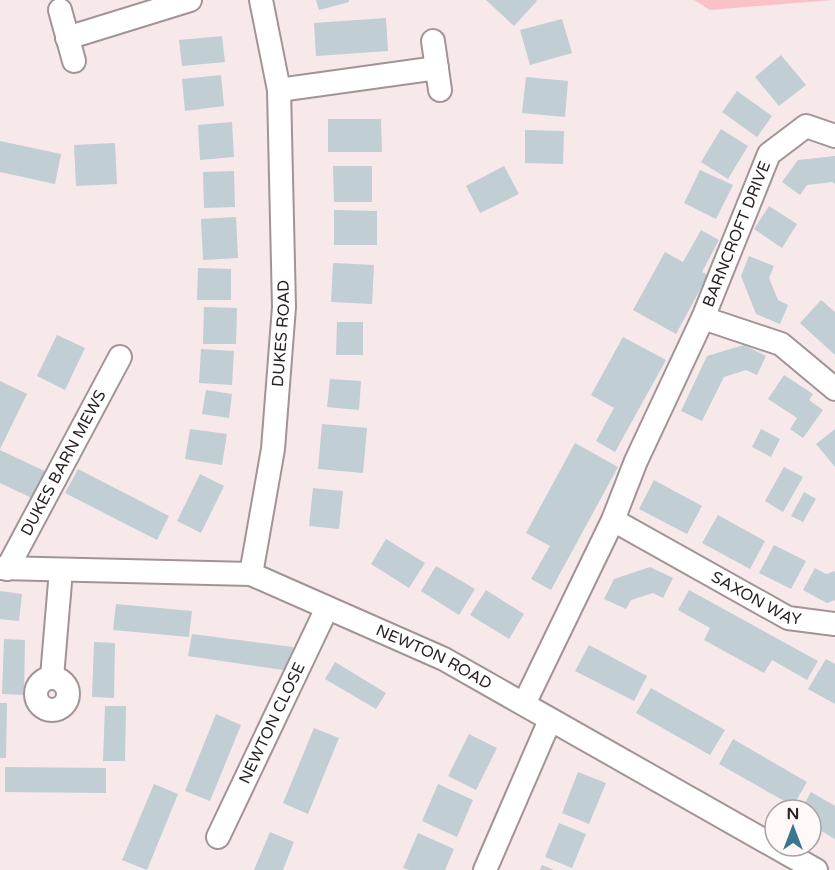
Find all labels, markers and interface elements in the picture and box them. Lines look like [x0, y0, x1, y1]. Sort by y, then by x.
street label: BARNCROFT DRIVE [698, 158, 775, 310]
street label: DUKES ROAD [268, 279, 294, 388]
street label: DUKES BARN MEWS [16, 387, 111, 539]
street label: SAXON WAY [708, 567, 803, 630]
street label: NEWTON ROAD [373, 620, 495, 694]
street label: NEWTON CLOSE [235, 659, 310, 787]
north arrow [763, 798, 823, 858]
text: N [787, 804, 799, 824]

